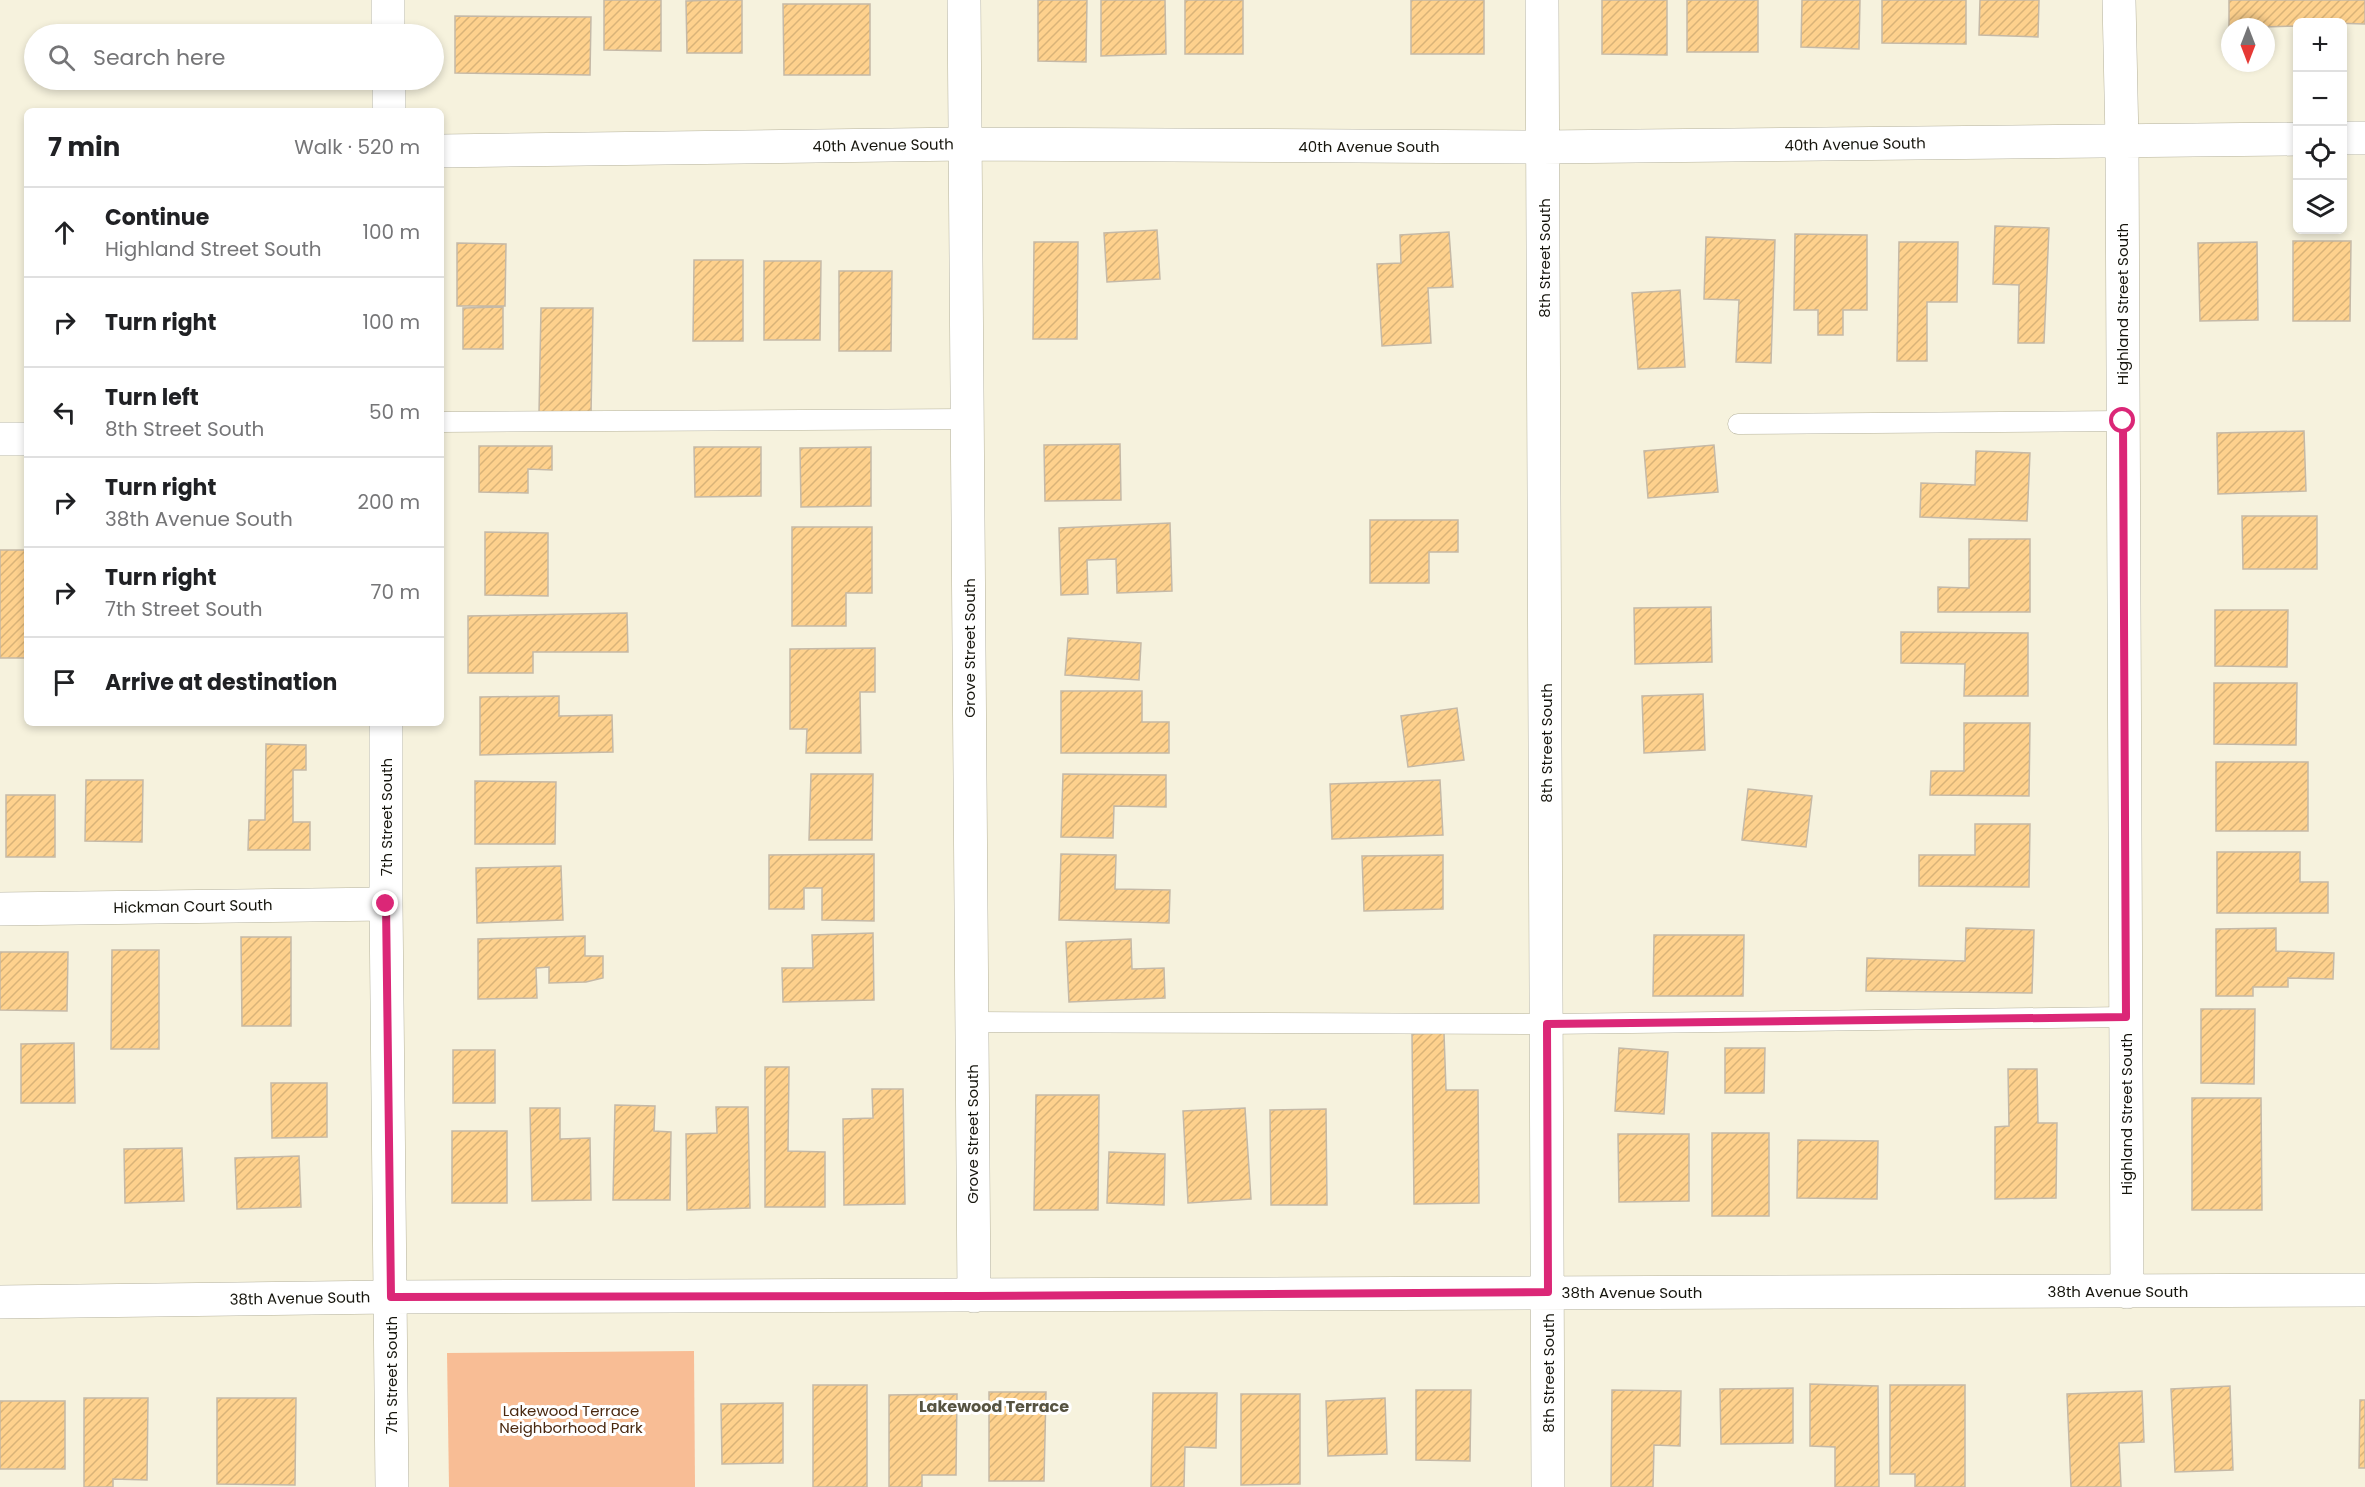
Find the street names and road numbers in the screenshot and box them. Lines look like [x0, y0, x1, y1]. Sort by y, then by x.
street label: 40th Avenue South [1784, 132, 1926, 156]
street label: 40th Avenue South [812, 133, 954, 157]
street label: 40th Avenue South [1298, 136, 1440, 157]
street label: 8th Street South [1534, 198, 1555, 318]
street label: Highland Street South [2112, 223, 2133, 385]
street label: Grove Street South [959, 578, 980, 718]
street label: 8th Street South [1536, 683, 1557, 803]
street label: 7th Street South [376, 758, 397, 876]
street label: Hickman Court South [113, 894, 273, 918]
street label: Highland Street South [2116, 1033, 2137, 1195]
street label: Grove Street South [962, 1064, 983, 1204]
street label: 38th Avenue South [2048, 1281, 2188, 1302]
street label: 38th Avenue South [1562, 1282, 1702, 1303]
street label: 38th Avenue South [229, 1286, 371, 1310]
street label: 8th Street South [1538, 1313, 1559, 1433]
street label: 7th Street South [381, 1316, 402, 1434]

